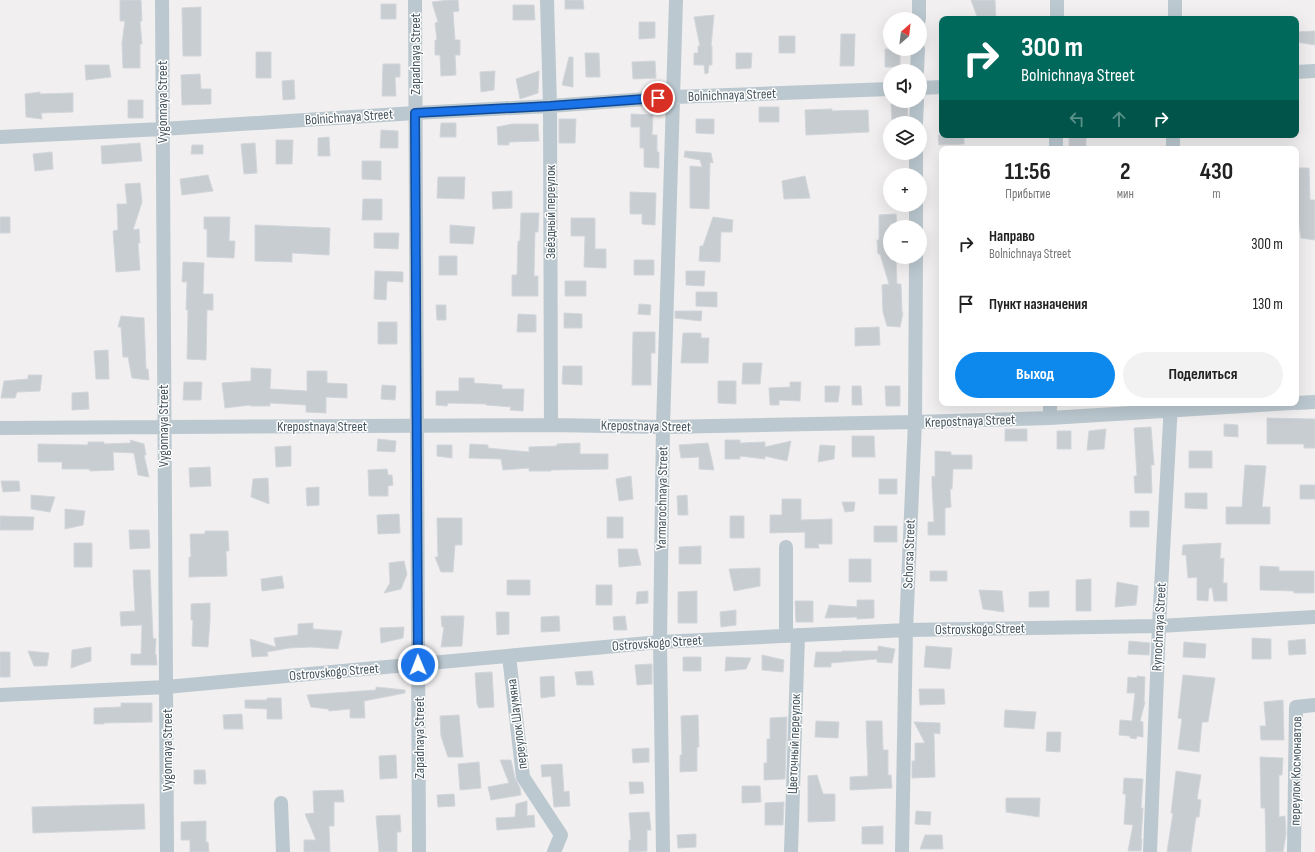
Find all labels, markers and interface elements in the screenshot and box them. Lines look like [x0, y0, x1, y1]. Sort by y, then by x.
north arrow [883, 12, 927, 56]
map controls [883, 12, 927, 264]
street label: Zapadnaya Street [407, 13, 424, 95]
text: 300 m [1021, 31, 1083, 64]
icon: right [955, 32, 1007, 84]
street label: Vygonnaya Street [154, 61, 171, 143]
button: sound [883, 64, 927, 108]
text: Bolnichnaya Street [1021, 65, 1135, 86]
pin [641, 81, 675, 115]
street label: Bolnichnaya Street [687, 85, 777, 105]
icon: arrive [647, 87, 669, 109]
street label: Bolnichnaya Street [304, 105, 394, 129]
icon: left [1066, 108, 1088, 130]
icon: ahead [1108, 108, 1130, 130]
icon: right [1150, 108, 1172, 130]
button: layers [883, 116, 927, 160]
text: 11:56 [1005, 157, 1051, 186]
text: 2 [1120, 157, 1131, 186]
text: 430 [1200, 157, 1233, 186]
street label: Звёздный переулок [542, 164, 559, 259]
button: + [883, 168, 927, 212]
text: Прибытие [1005, 186, 1050, 202]
text: мин [1117, 186, 1134, 202]
text: m [1212, 186, 1221, 202]
button: − [883, 220, 927, 264]
text: Направо [989, 227, 1035, 246]
icon: right [955, 233, 977, 255]
text: 300 m [1251, 235, 1283, 254]
text: Bolnichnaya Street [989, 246, 1071, 262]
icon: arrive [955, 293, 977, 315]
text: Пункт назначения [989, 295, 1087, 314]
text: 130 m [1253, 295, 1283, 314]
button: Выход [955, 352, 1115, 398]
button: Поделиться [1123, 352, 1283, 398]
street label: Vygonnaya Street [155, 385, 172, 467]
street label: Krepostnaya Street [925, 411, 1015, 431]
street label: Krepostnaya Street [601, 417, 691, 435]
street label: Krepostnaya Street [277, 418, 367, 435]
street label: Yarmarochnaya Street [653, 446, 671, 550]
street label: Schorsa Street [899, 519, 919, 589]
street label: Rynochnaya Street [1148, 582, 1170, 672]
street label: Ostrovskogo Street [935, 620, 1025, 638]
street label: Ostrovskogo Street [611, 631, 703, 655]
position arrow [397, 644, 439, 686]
street label: Ostrovskogo Street [288, 660, 380, 684]
street label: переулок Шаумяна [503, 678, 531, 770]
street label: Цветочный переулок [784, 693, 804, 794]
street label: Zapadnaya Street [411, 697, 428, 779]
street label: Vygonnaya Street [159, 709, 176, 791]
street label: переулок Космонавтов [1287, 716, 1305, 826]

